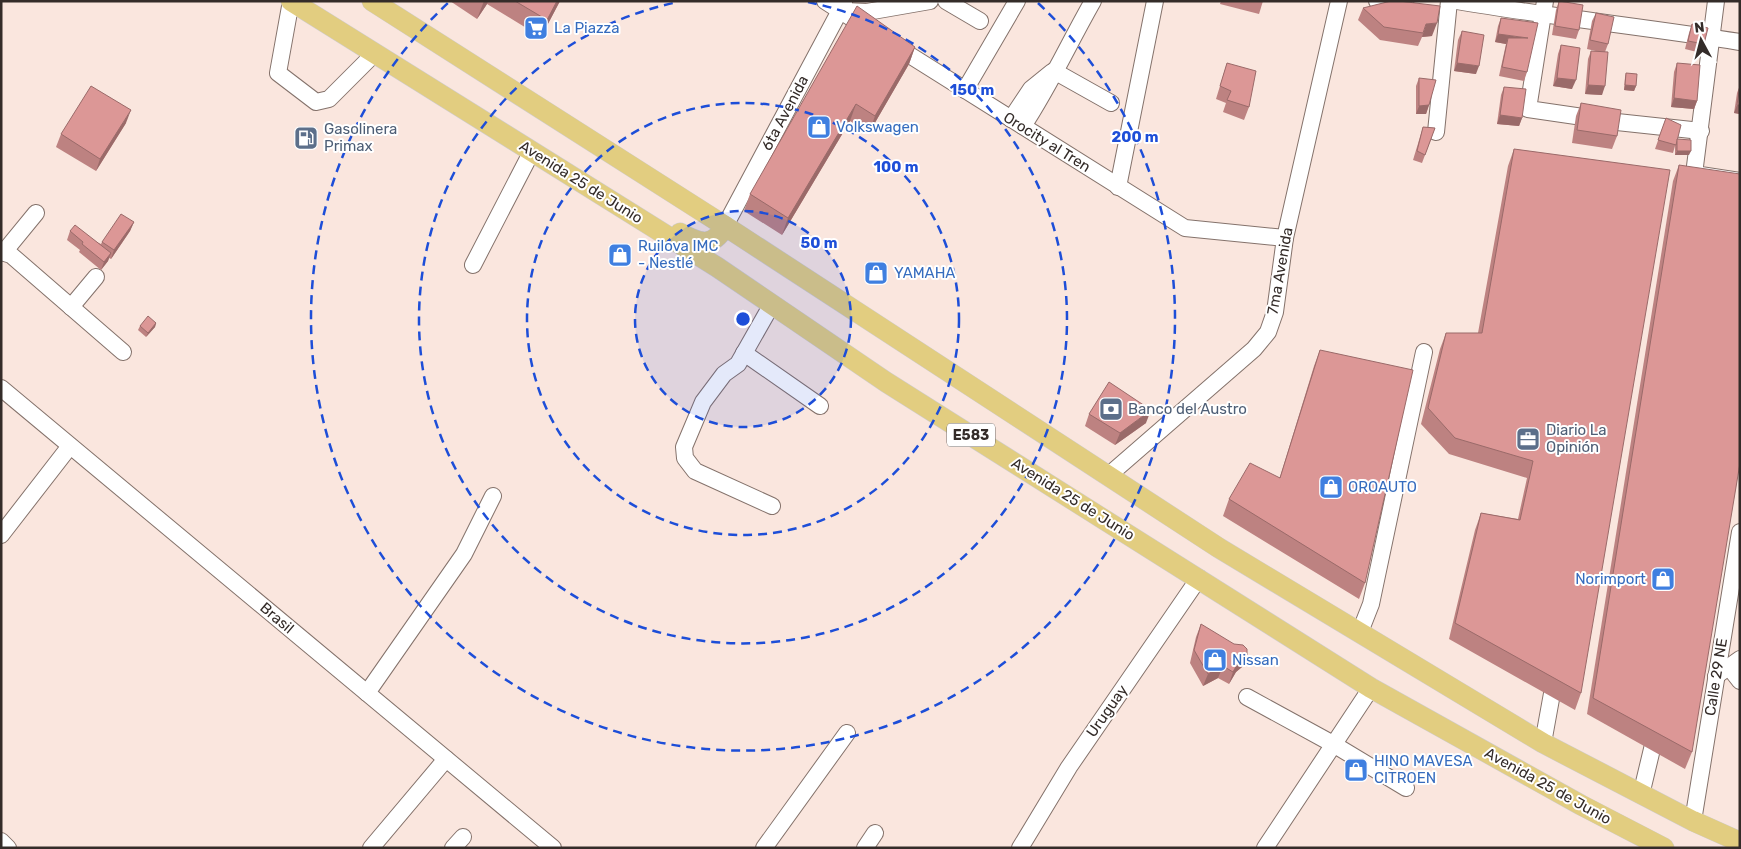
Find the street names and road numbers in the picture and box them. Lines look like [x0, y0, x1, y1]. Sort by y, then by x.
street label: 6ta Avenida [758, 72, 812, 154]
street label: Orocity al Tren [1000, 108, 1094, 176]
street label: Avenida 25 de Junio [516, 137, 646, 227]
street label: 7ma Avenida [1263, 226, 1297, 316]
road number: E583 [947, 424, 995, 446]
street label: Avenida 25 de Junio [1008, 454, 1138, 544]
street label: Brasil [256, 599, 298, 637]
street label: Calle 29 NE [1701, 637, 1731, 717]
street label: Uruguay [1083, 681, 1131, 741]
street label: Avenida 25 de Junio [1482, 744, 1614, 828]

